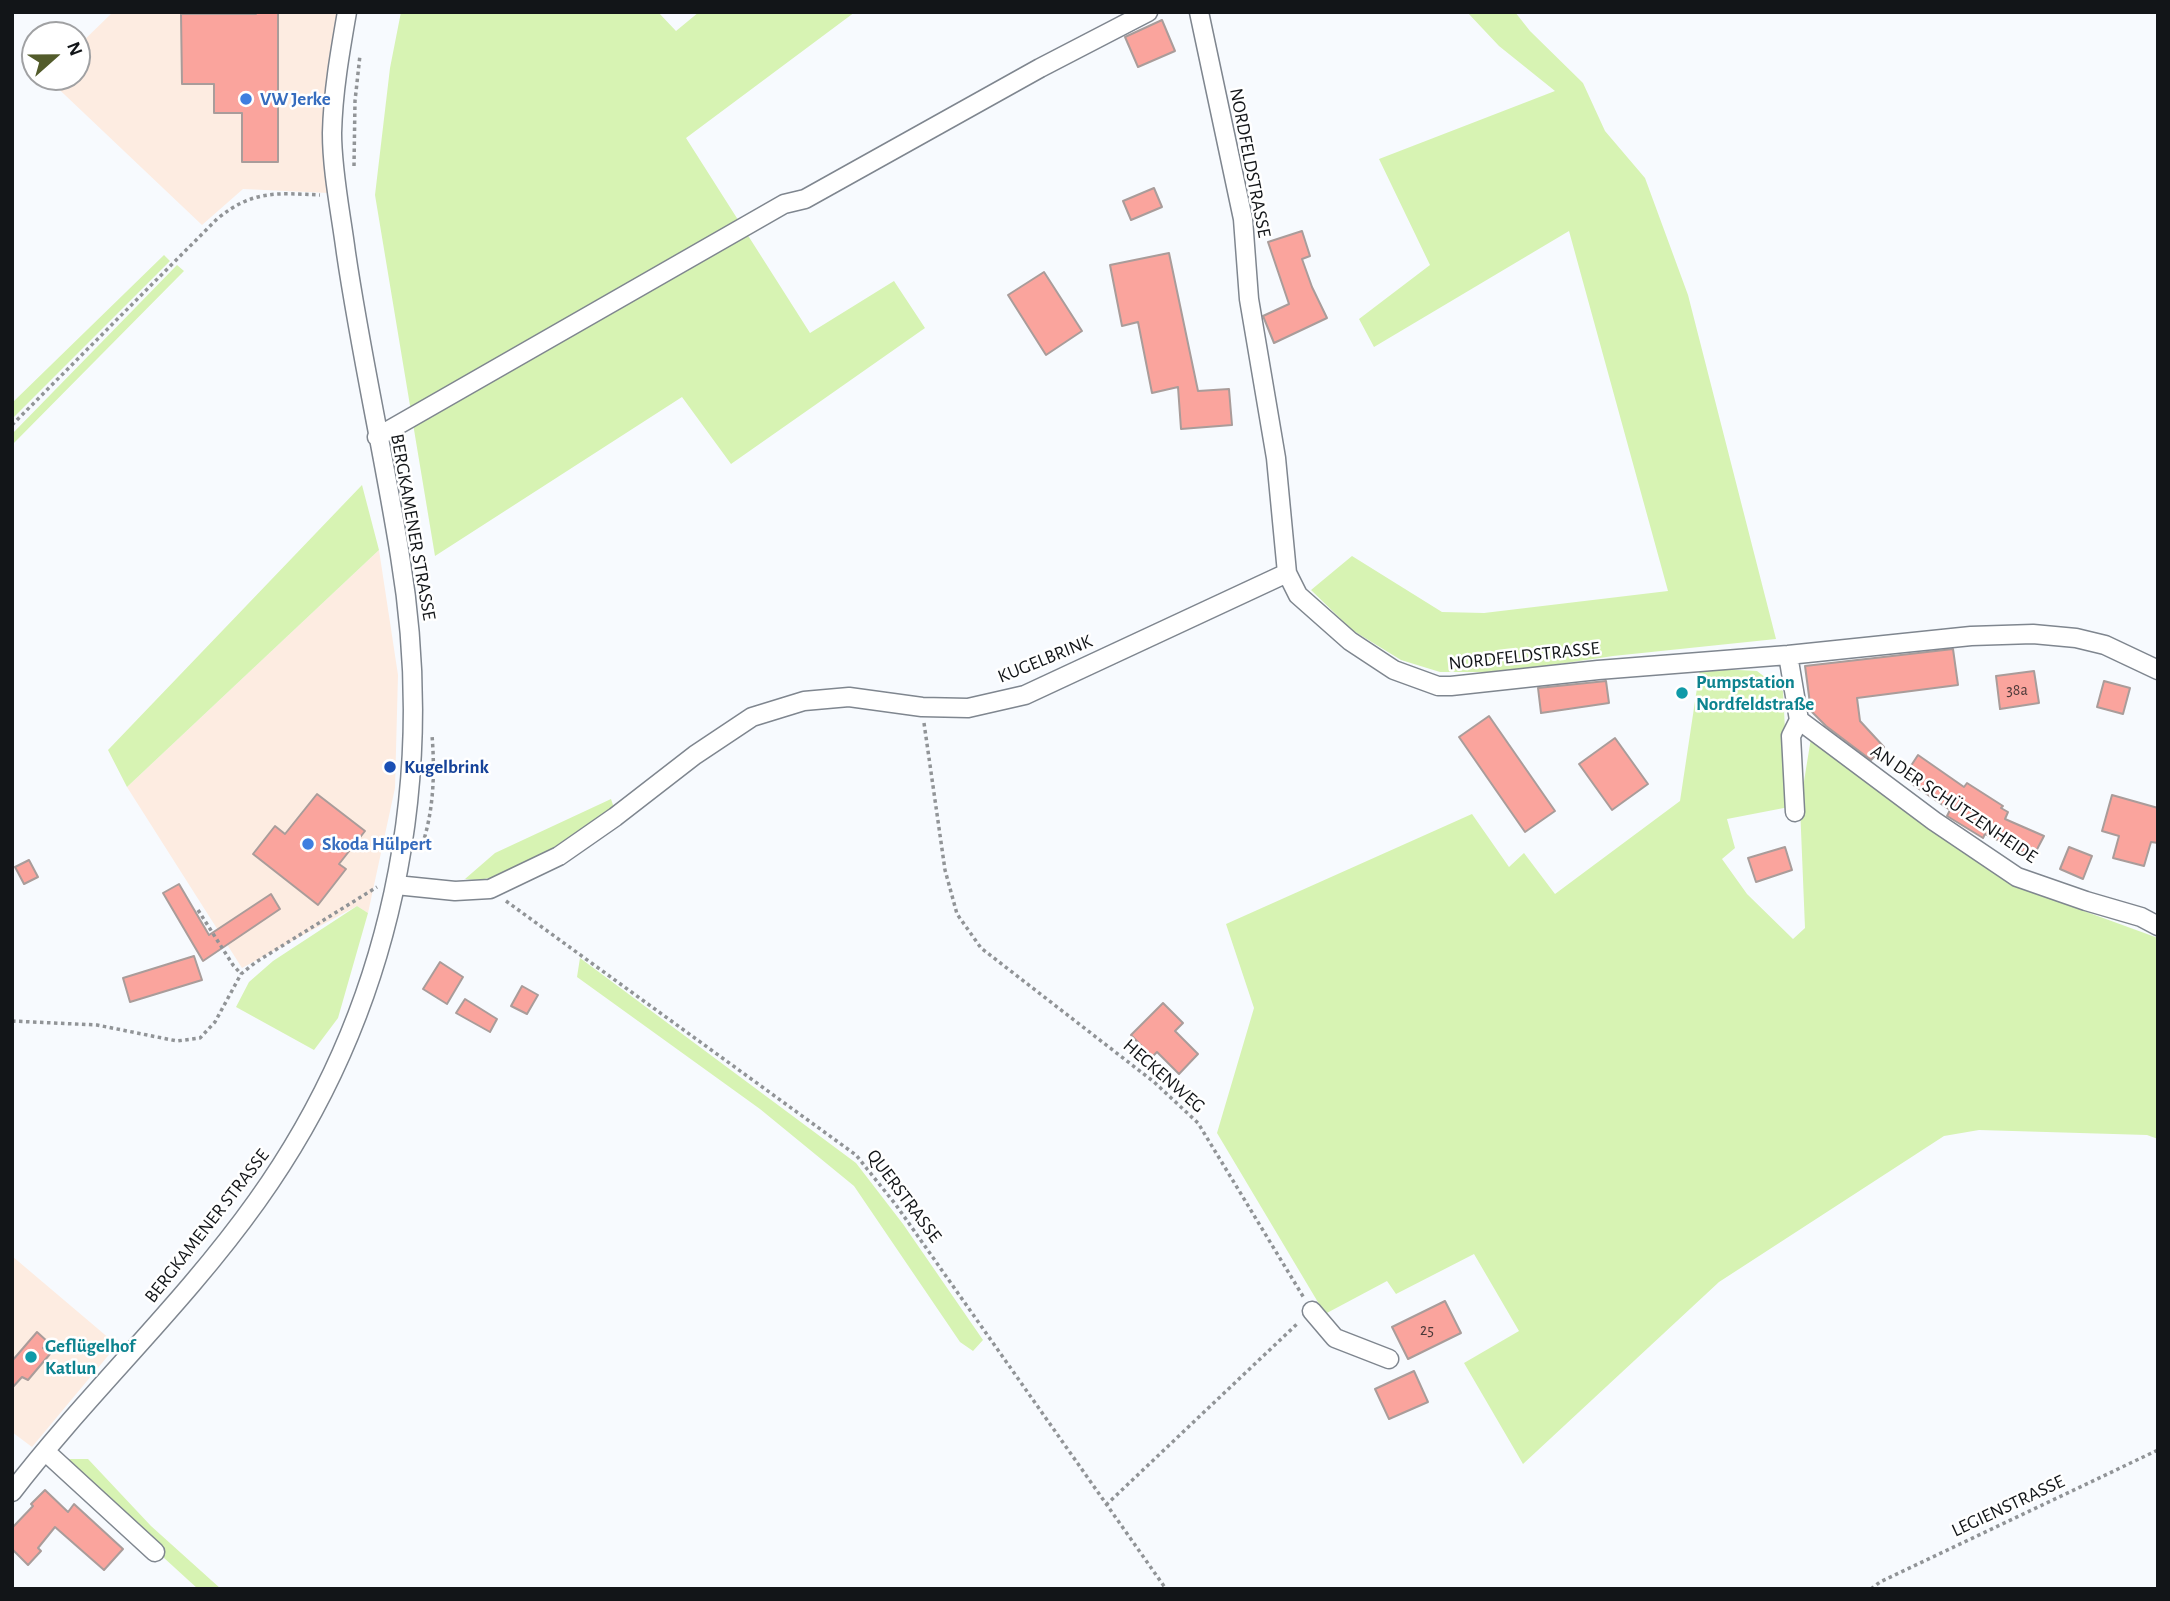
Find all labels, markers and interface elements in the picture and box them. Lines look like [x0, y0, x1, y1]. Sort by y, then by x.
north arrow [21, 21, 91, 91]
text: N [63, 39, 85, 59]
street label: NORDFELDSTRASSE [1224, 86, 1276, 240]
place label: VW Jerke [260, 88, 331, 110]
marker: VW Jerke [238, 91, 254, 107]
street label: BERGKAMENER STRASSE [385, 432, 441, 622]
street label: KUGELBRINK [994, 630, 1096, 688]
street label: NORDFELDSTRASSE [1447, 637, 1601, 675]
place label: Pumpstation Nordfeldstraße [1696, 671, 1814, 715]
house number: 38a [2006, 680, 2028, 700]
marker: Pumpstation Nordfeldstraße [1674, 685, 1690, 701]
street label: AN DER SCHÜTZENHEIDE [1866, 740, 2042, 868]
place label: Kugelbrink [404, 756, 489, 778]
marker: Kugelbrink [382, 759, 398, 775]
place label: Skoda Hülpert [322, 833, 432, 855]
marker: Skoda Hülpert [300, 836, 316, 852]
street label: HECKENWEG [1118, 1034, 1210, 1118]
street label: BERGKAMENER STRASSE [140, 1145, 274, 1307]
street label: QUERSTRASSE [862, 1145, 946, 1247]
house number: 25 [1420, 1320, 1434, 1340]
place label: Geflügelhof Katlun [45, 1335, 135, 1379]
marker: Geflügelhof Katlun [23, 1349, 39, 1365]
street label: LEGIENSTRASSE [1948, 1470, 2068, 1542]

